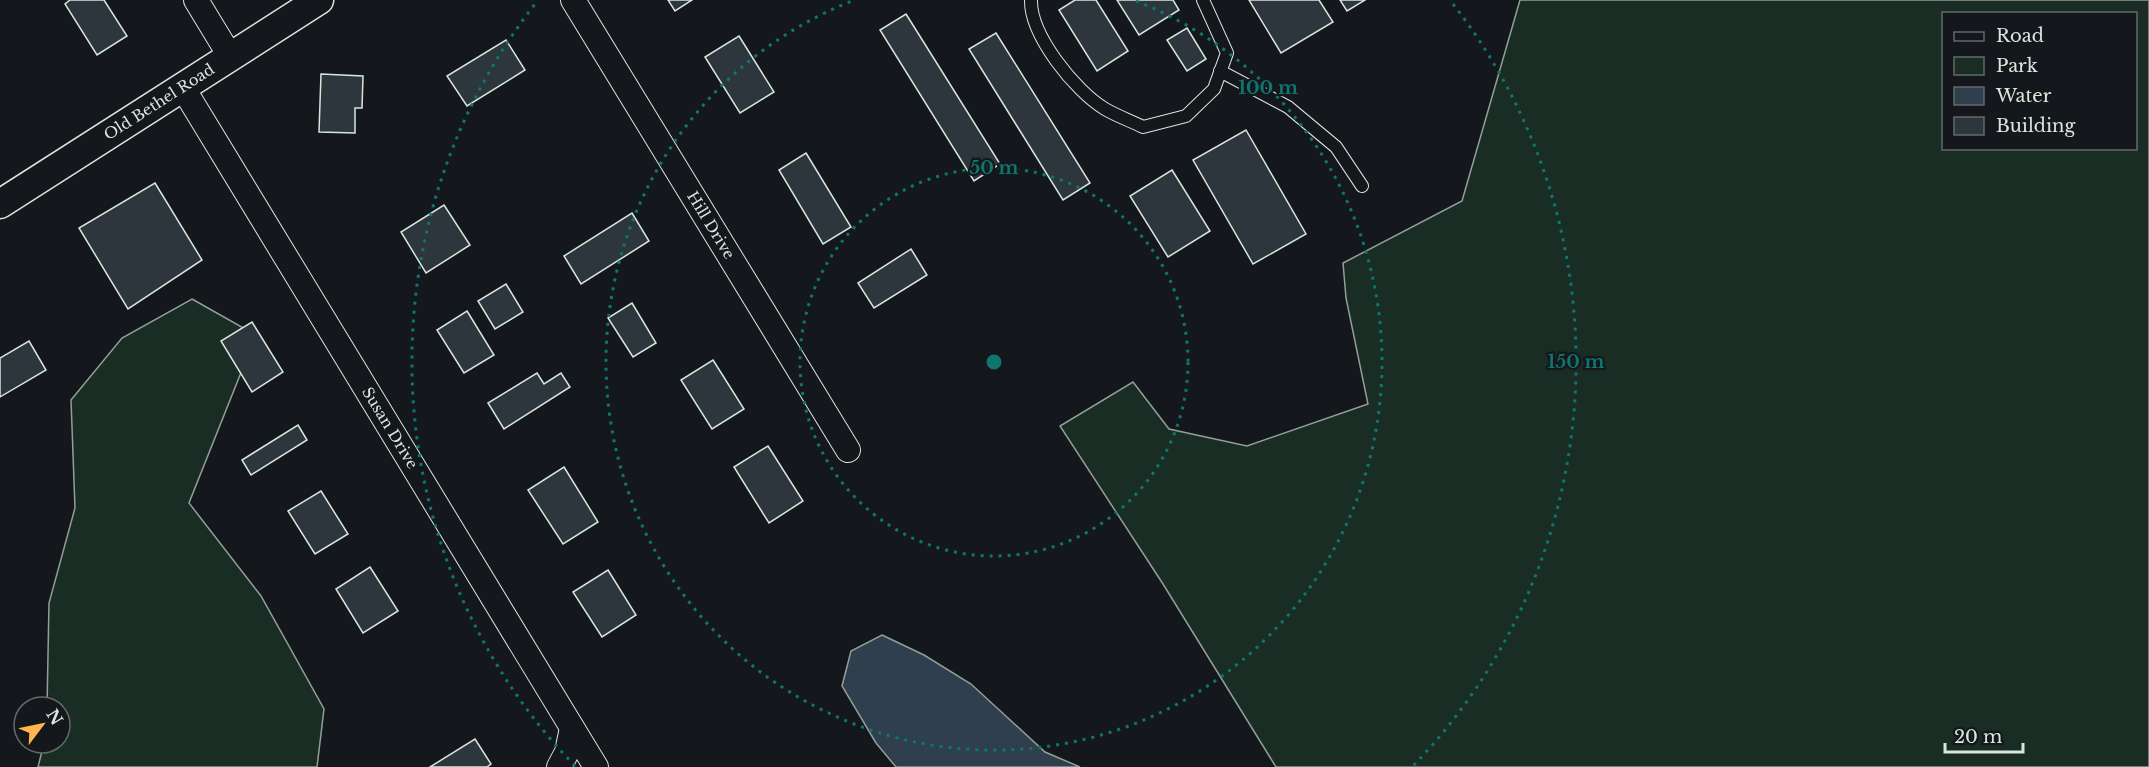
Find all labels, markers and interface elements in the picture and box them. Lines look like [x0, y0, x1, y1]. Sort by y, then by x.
legend [1942, 12, 2137, 150]
text: Road [1996, 25, 2044, 47]
text: Park [1996, 55, 2038, 77]
street label: Old Bethel Road [100, 59, 218, 144]
text: 100 m [1238, 77, 1298, 99]
text: Water [1995, 85, 2052, 107]
text: Building [1996, 115, 2075, 137]
text: 50 m [970, 157, 1019, 179]
street label: Hill Drive [683, 188, 739, 262]
text: 150 m [1548, 351, 1605, 373]
centre of rings [984, 352, 1004, 372]
street label: Susan Drive [358, 383, 422, 472]
north arrow [12, 695, 72, 755]
text: N [42, 705, 67, 729]
scale bar [1945, 716, 2023, 754]
text: 20 m [1954, 726, 2002, 748]

